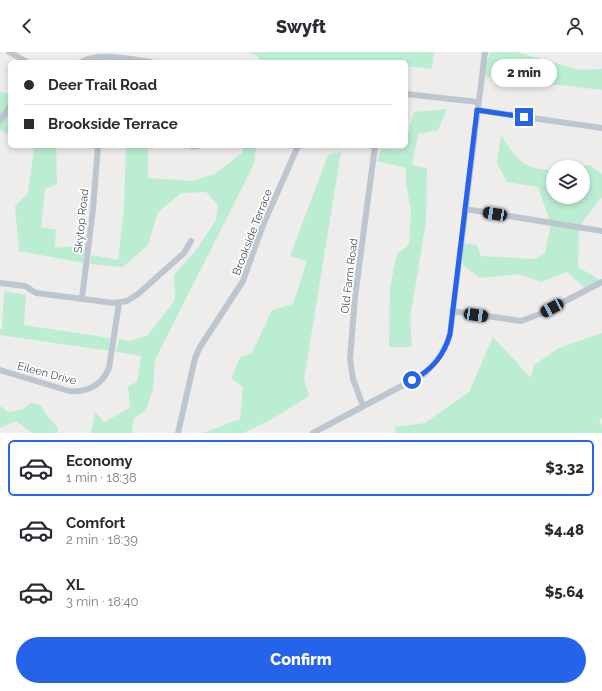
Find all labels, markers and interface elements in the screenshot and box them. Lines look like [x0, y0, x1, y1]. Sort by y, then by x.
icon: back [16, 15, 38, 37]
icon: person [564, 15, 586, 37]
text: Swyft [276, 16, 326, 37]
callout: 2 min [491, 59, 557, 87]
text: 2 min [507, 65, 541, 80]
text: Deer Trail Road [48, 76, 157, 94]
route end [515, 108, 533, 126]
text: Brookside Terrace [48, 115, 178, 133]
map controls [546, 160, 590, 204]
button: layers [546, 160, 590, 204]
street label: Brookside Terrace [230, 187, 275, 277]
street label: Skytop Road [72, 188, 91, 254]
car [482, 206, 508, 222]
street label: Old Farm Road [338, 237, 361, 314]
car [539, 297, 565, 319]
car [463, 307, 489, 323]
street label: Eileen Drive [16, 359, 78, 388]
route start [403, 371, 421, 389]
icon: car [18, 450, 54, 486]
text: Economy [66, 452, 133, 470]
text: $3.32 [545, 459, 584, 477]
text: 1 min · 18:38 [66, 470, 137, 485]
icon: car [18, 512, 54, 548]
text: Comfort [66, 514, 125, 532]
text: $4.48 [544, 521, 584, 539]
text: 2 min · 18:39 [66, 532, 138, 547]
icon: car [18, 574, 54, 610]
text: XL [66, 576, 84, 594]
text: $5.64 [545, 583, 584, 601]
text: 3 min · 18:40 [66, 594, 138, 609]
button: Confirm [16, 637, 586, 683]

